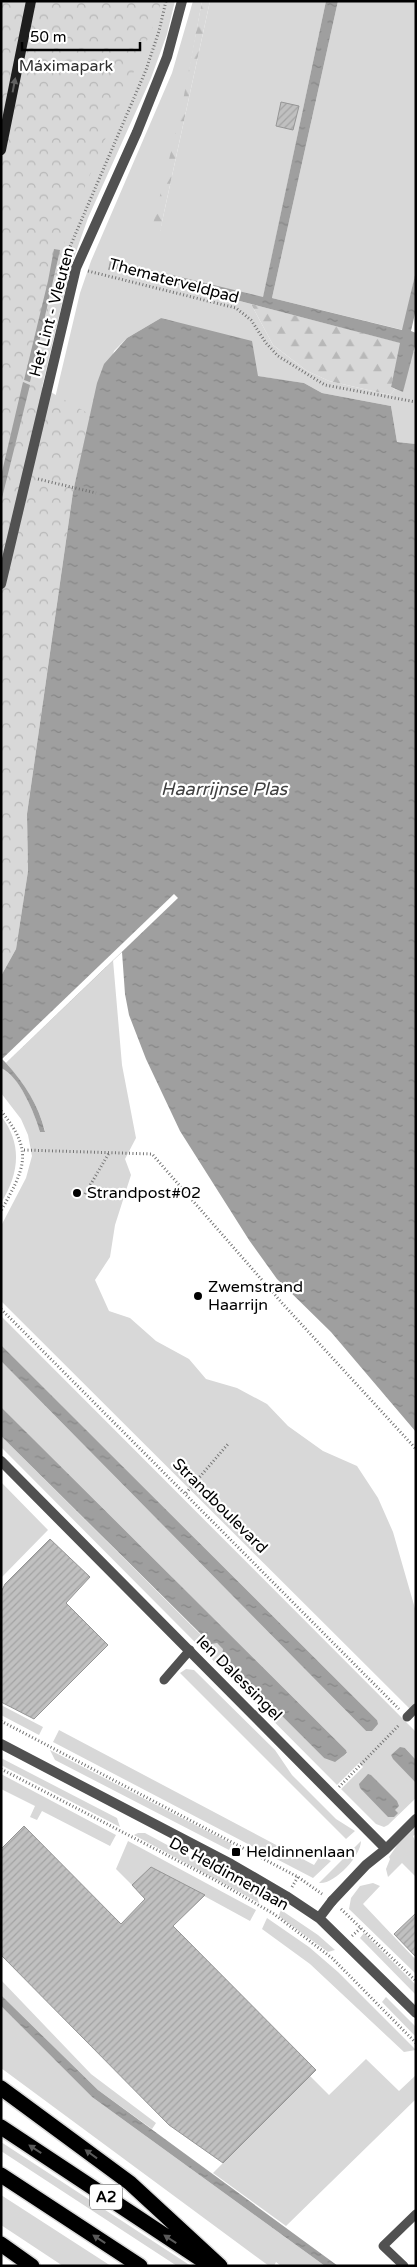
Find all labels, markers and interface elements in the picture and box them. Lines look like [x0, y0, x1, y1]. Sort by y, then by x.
scale bar [22, 20, 140, 52]
text: 50 m [30, 28, 67, 46]
park label: Máximapark [19, 56, 114, 76]
one-way arrow [11, 77, 19, 93]
street label: Het Lint - Vleuten [25, 245, 79, 379]
street label: Thematerveldpad [107, 254, 241, 308]
water label: Haarrijnse Plas [161, 778, 289, 800]
place label: Strandpost#02 [87, 1183, 201, 1203]
marker: Strandpost#02 [71, 1187, 83, 1199]
place label: Zwemstrand Haarrijn [208, 1277, 303, 1315]
marker: Zwemstrand Haarrijn [192, 1290, 204, 1302]
street label: Strandboulevard [168, 1454, 272, 1558]
street label: Ien Dalessingel [192, 1631, 286, 1725]
street label: De Heldinnenlaan [166, 1833, 292, 1915]
place label: Heldinnenlaan [246, 1842, 355, 1862]
marker: Heldinnenlaan [230, 1846, 242, 1858]
one-way arrow [28, 2145, 41, 2154]
one-way arrow [84, 2149, 98, 2159]
road number: A2 [90, 2184, 122, 2210]
one-way arrow [93, 2234, 106, 2244]
one-way arrow [163, 2234, 177, 2244]

